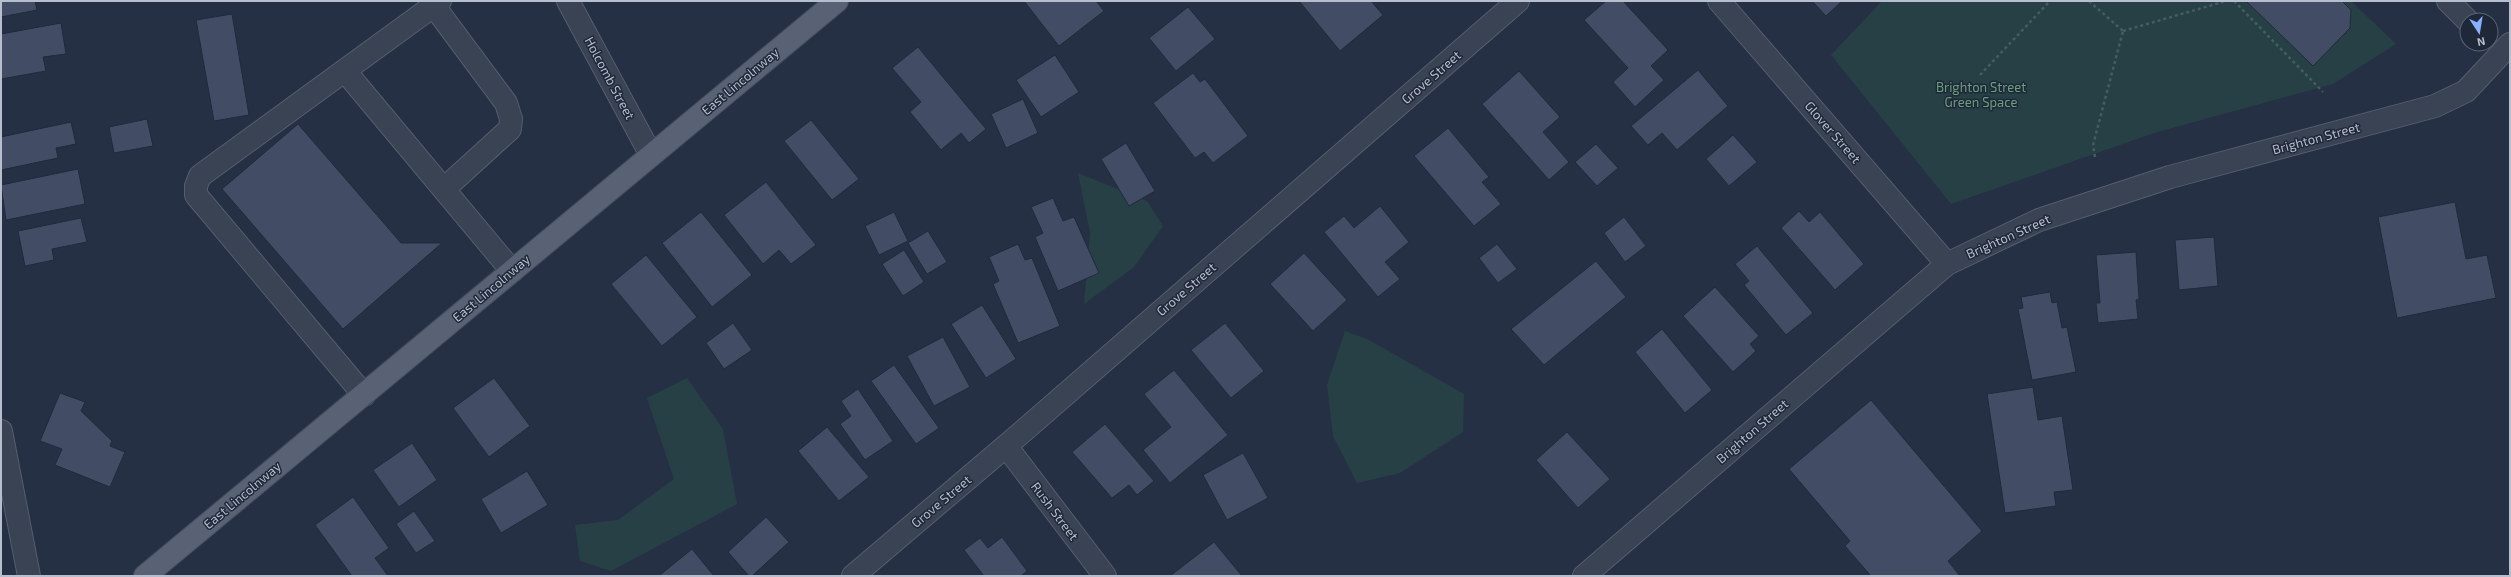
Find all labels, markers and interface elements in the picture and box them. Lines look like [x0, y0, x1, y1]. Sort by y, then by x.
north arrow [2459, 12, 2499, 52]
street label: Holcomb Street [581, 34, 639, 122]
text: N [2476, 35, 2486, 49]
street label: East Lincolnway [698, 44, 782, 118]
street label: Grove Street [1398, 47, 1464, 107]
park label: Brighton Street Green Space [1936, 79, 2026, 110]
street label: Glover Street [1802, 98, 1864, 166]
street label: Brighton Street [2270, 119, 2362, 157]
street label: Brighton Street [1964, 210, 2053, 262]
street label: East Lincolnway [449, 251, 533, 325]
street label: Grove Street [1153, 259, 1219, 319]
street label: Brighton Street [1713, 395, 1791, 467]
street label: East Lincolnway [200, 458, 284, 532]
street label: Grove Street [908, 471, 974, 531]
street label: Rush Street [1028, 479, 1082, 543]

